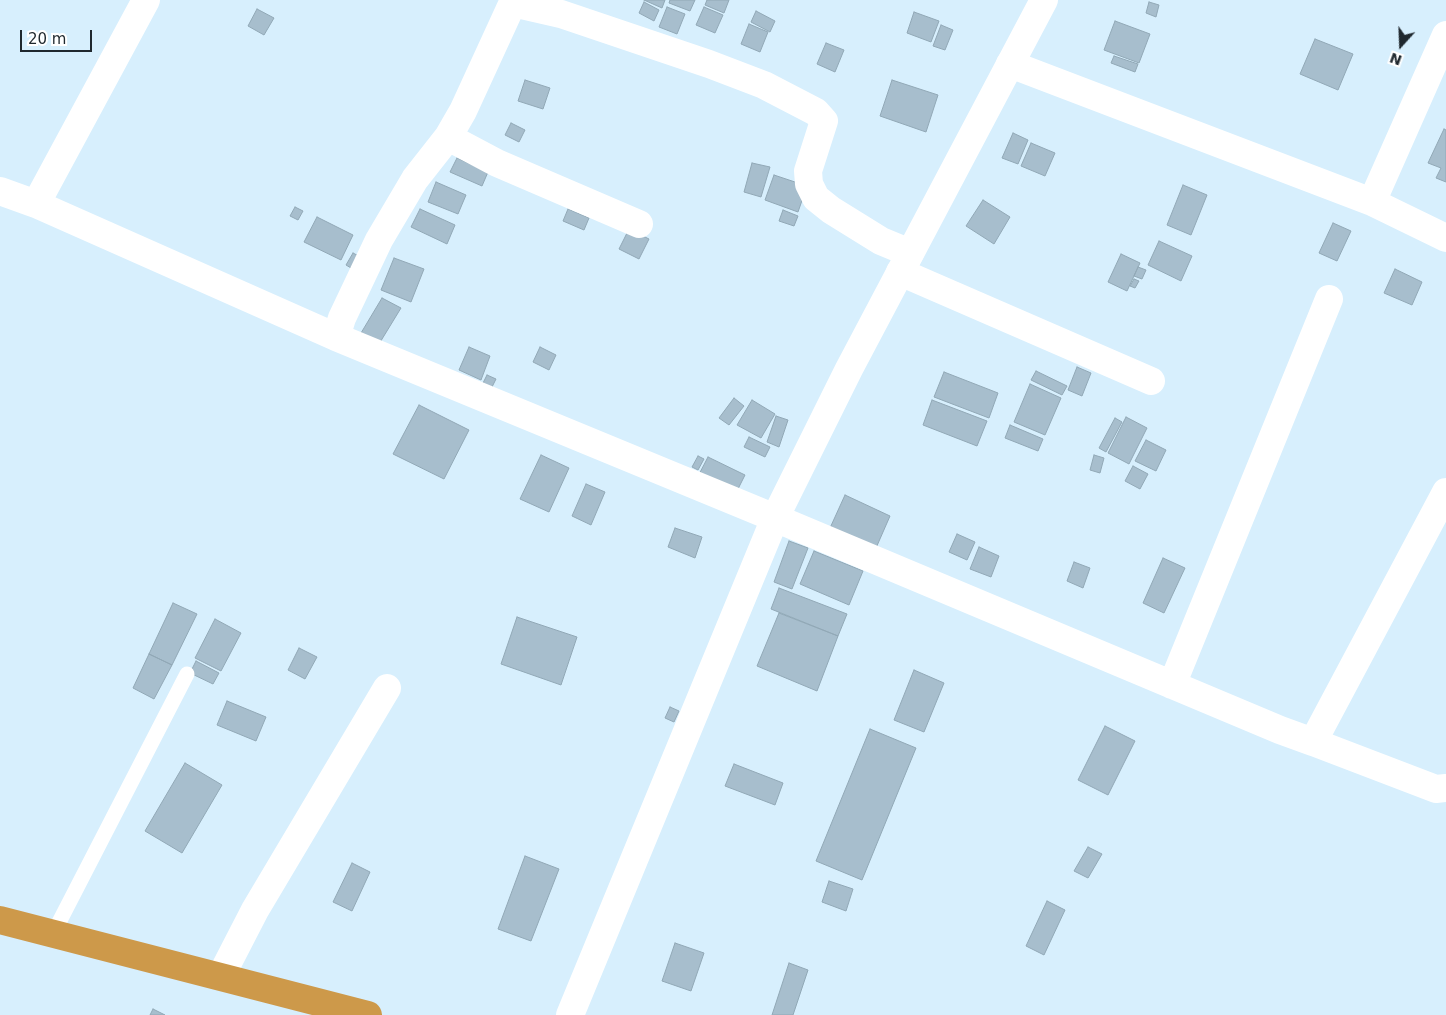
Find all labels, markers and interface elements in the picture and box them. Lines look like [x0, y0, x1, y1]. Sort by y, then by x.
scale bar [22, 20, 95, 52]
north arrow [1376, 20, 1426, 70]
text: 20 m [28, 30, 66, 48]
text: N [1388, 50, 1404, 69]

